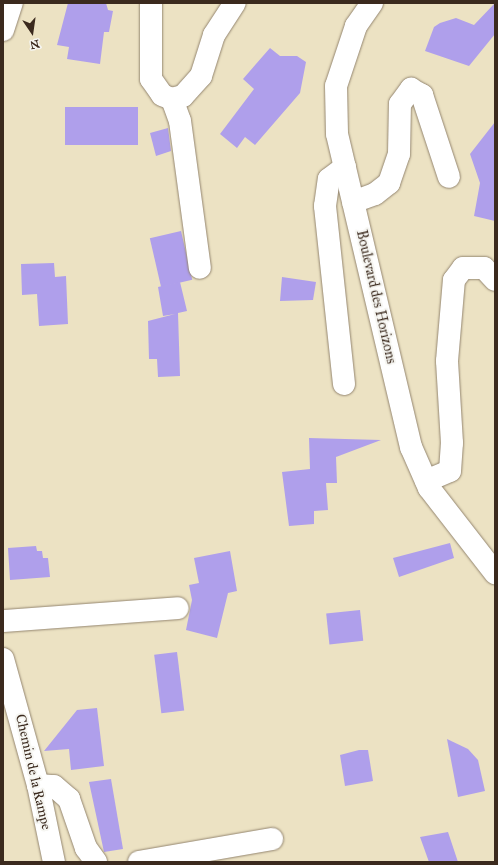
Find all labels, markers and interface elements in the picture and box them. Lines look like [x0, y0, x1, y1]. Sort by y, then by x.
north arrow [12, 12, 52, 52]
text: N [29, 37, 41, 52]
street label: Boulevard des Horizons [352, 229, 400, 365]
street label: Chemin de la Rampe [12, 712, 54, 832]

